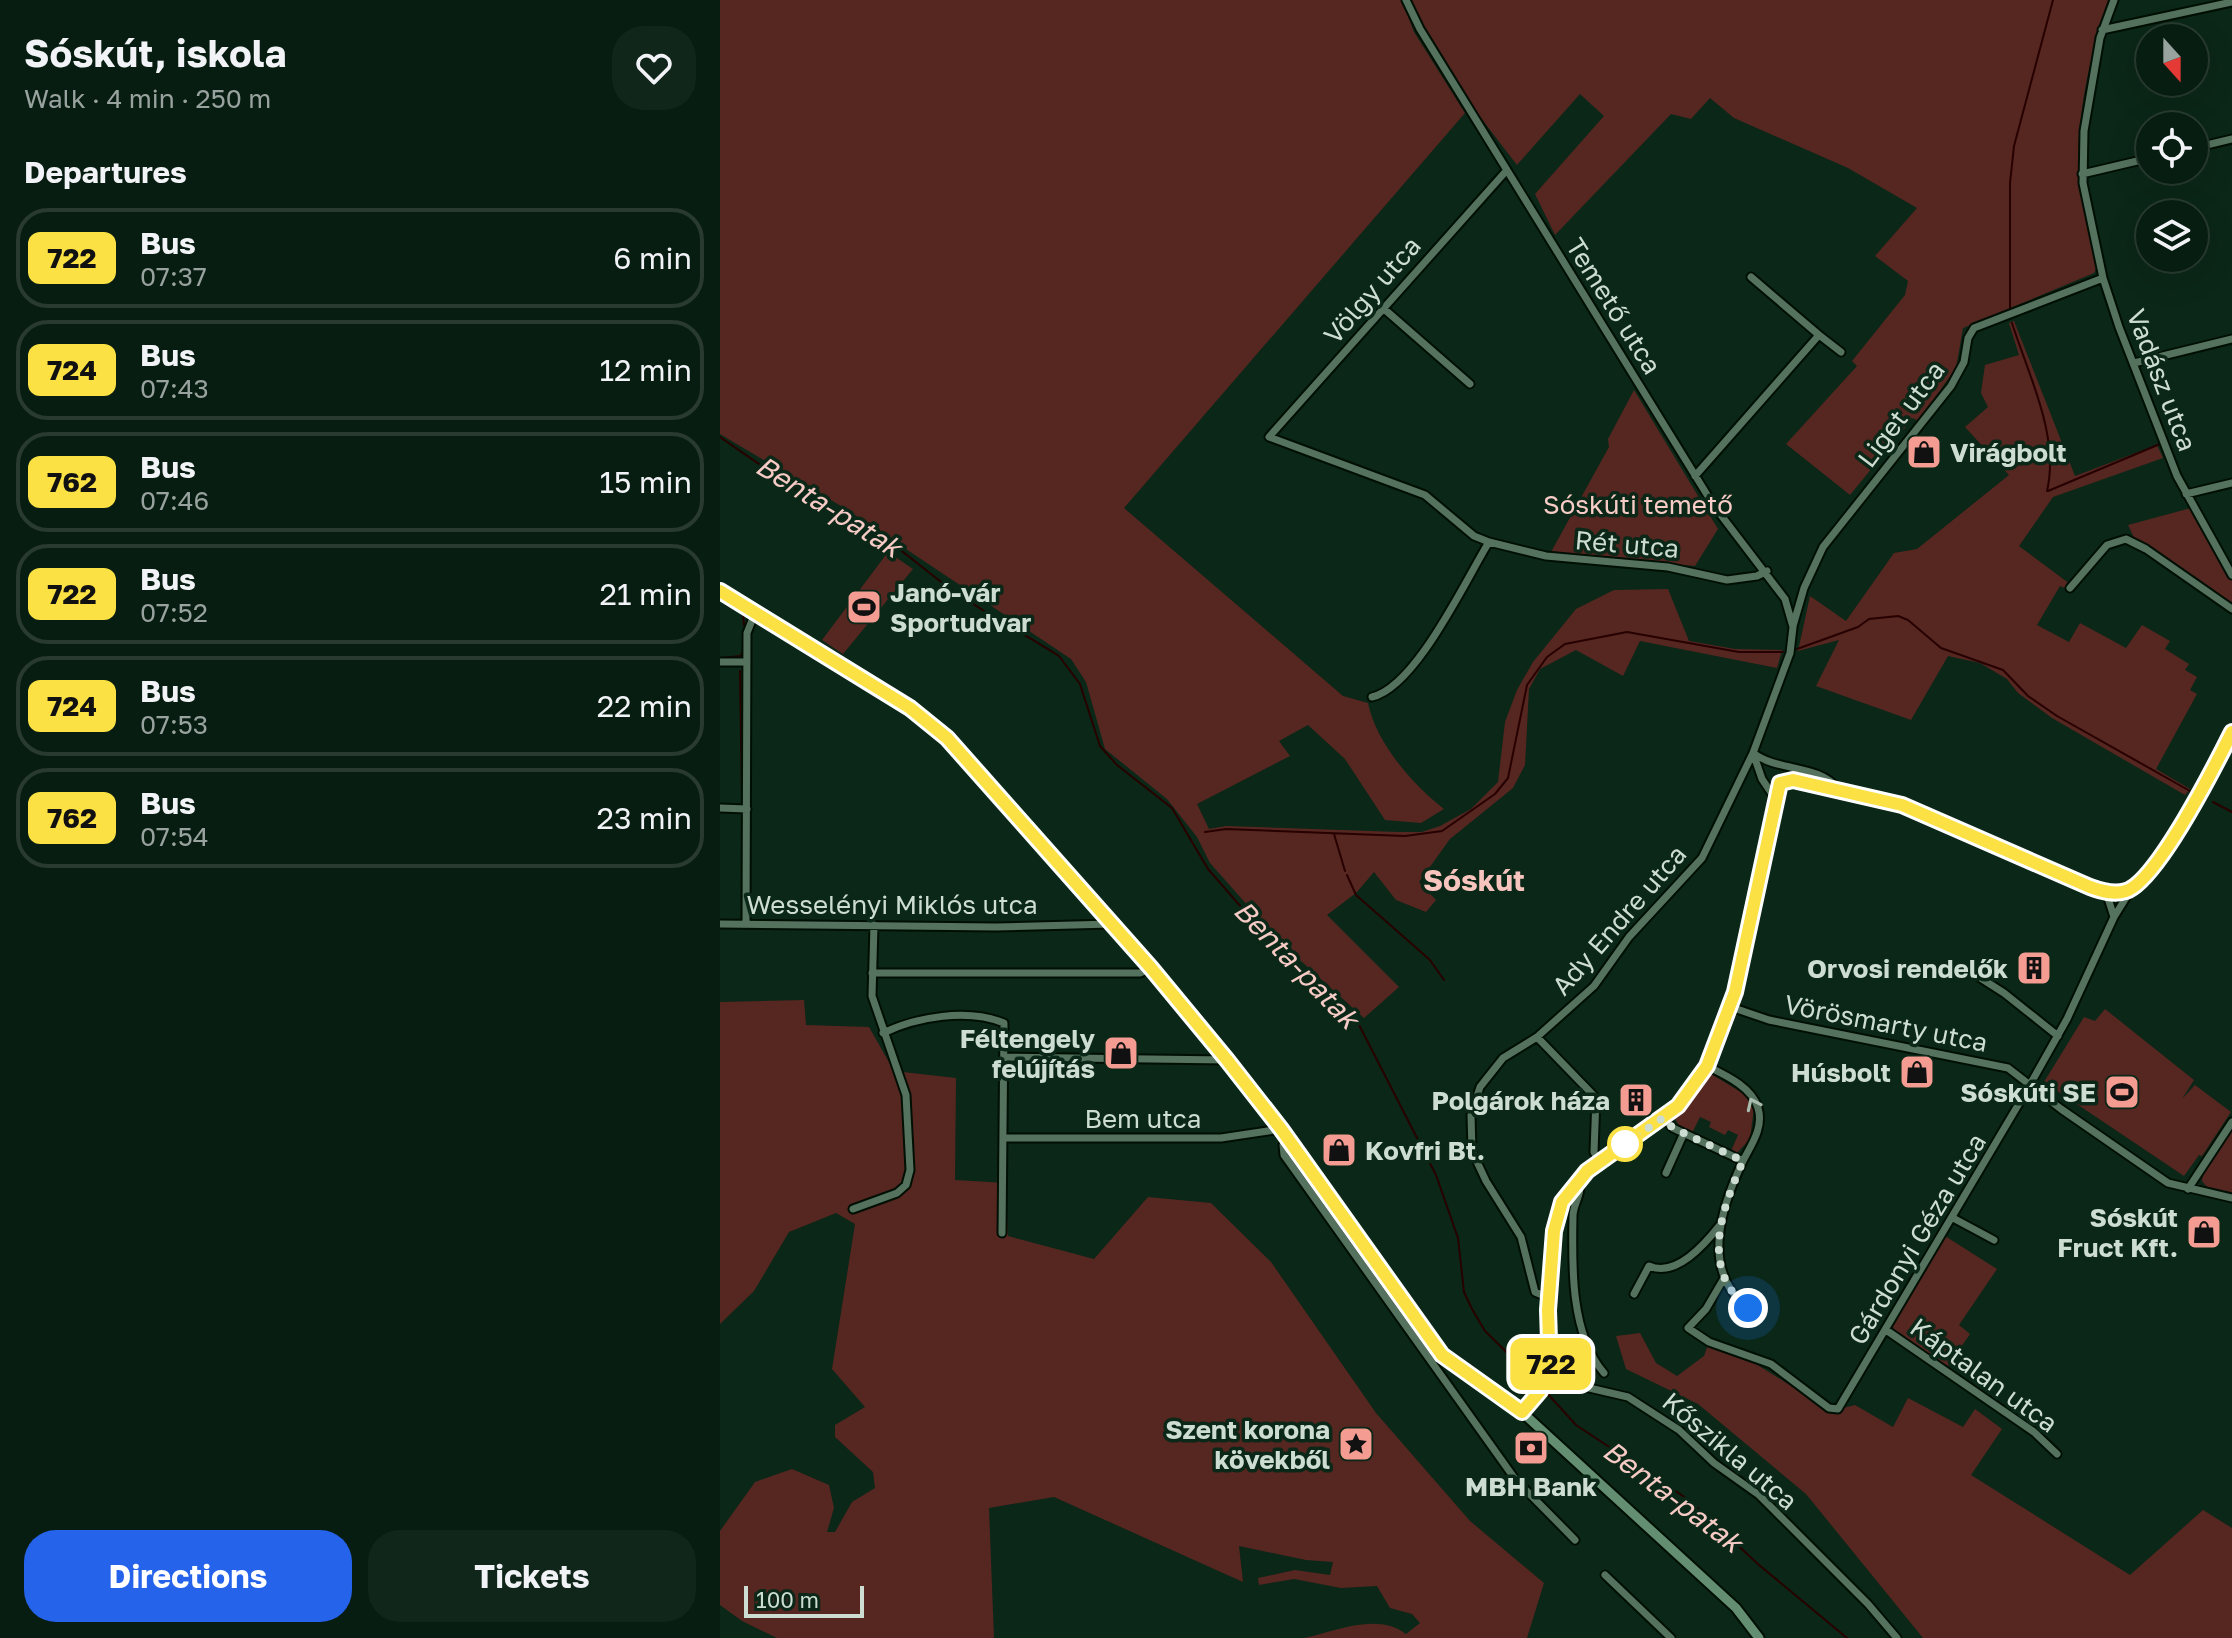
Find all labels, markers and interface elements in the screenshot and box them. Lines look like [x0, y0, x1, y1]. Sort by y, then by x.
north arrow [2136, 24, 2208, 96]
map controls [2136, 24, 2208, 272]
button: heart [612, 26, 696, 110]
text: Sóskút, iskola [24, 30, 287, 75]
text: Walk · 4 min · 250 m [24, 83, 271, 114]
button: locate [2136, 112, 2208, 184]
text: Departures [24, 154, 187, 190]
button: layers [2136, 200, 2208, 272]
text: Bus [140, 225, 196, 261]
street label: Völgy utca [1317, 230, 1427, 350]
street label: Temető utca [1560, 232, 1668, 380]
text: 6 min [613, 240, 692, 276]
text: 722 [47, 241, 97, 274]
text: 07:37 [140, 261, 207, 292]
street label: Vadász utca [2121, 305, 2203, 455]
text: Bus [140, 337, 196, 373]
text: 12 min [600, 352, 692, 388]
text: 724 [47, 353, 97, 386]
street label: Liget utca [1851, 355, 1951, 473]
text: 07:43 [140, 373, 209, 404]
shop icon: Virágbolt [1905, 433, 1943, 471]
place label: Virágbolt [1950, 437, 2067, 468]
water label: Benta-patak [750, 448, 910, 565]
text: Bus [140, 449, 196, 485]
text: 15 min [600, 464, 692, 500]
text: 762 [47, 465, 97, 498]
text: 07:46 [140, 485, 209, 516]
park label: Sóskúti temető [1543, 489, 1733, 520]
street label: Rét utca [1574, 524, 1680, 564]
text: Bus [140, 561, 196, 597]
text: 21 min [600, 576, 692, 612]
text: 722 [47, 577, 97, 610]
place label: Janó-vár Sportudvar [890, 577, 1031, 638]
sports icon: Janó-vár Sportudvar [845, 588, 883, 626]
text: 07:52 [140, 597, 208, 628]
text: Bus [140, 673, 196, 709]
text: 22 min [597, 688, 692, 724]
text: 724 [47, 689, 97, 722]
text: 07:53 [140, 709, 208, 740]
text: Bus [140, 785, 196, 821]
text: 23 min [597, 800, 692, 836]
text: 762 [47, 801, 97, 834]
text: 07:54 [140, 821, 209, 852]
street label: Ady Endre utca [1545, 839, 1693, 1001]
district label: Sóskút [1423, 862, 1525, 898]
street label: Wesselényi Miklós utca [746, 889, 1038, 920]
water label: Benta-patak [1228, 893, 1368, 1037]
building icon: Orvosi rendelők [2015, 949, 2053, 987]
place label: Orvosi rendelők [1807, 953, 2008, 984]
street label: Vörösmarty utca [1782, 988, 1990, 1058]
place label: Féltengely felújítás [960, 1023, 1095, 1084]
shop icon: Féltengely felújítás [1102, 1034, 1140, 1072]
shop icon: Húsbolt [1898, 1053, 1936, 1091]
place label: Húsbolt [1791, 1057, 1891, 1088]
sports icon: Sóskúti SE [2103, 1073, 2141, 1111]
place label: Sóskúti SE [1960, 1077, 2096, 1108]
building icon: Polgárok háza [1617, 1081, 1655, 1119]
place label: Polgárok háza [1431, 1085, 1610, 1116]
one-way arrow [1747, 1098, 1763, 1112]
street label: Bem utca [1084, 1103, 1202, 1134]
unlabelled marker [1608, 1127, 1642, 1161]
street label: Gárdonyi Géza utca [1842, 1128, 1992, 1350]
shop icon: Kovfri Bt. [1320, 1131, 1358, 1169]
place label: Kovfri Bt. [1365, 1135, 1485, 1166]
place label: Sóskút Fruct Kft. [2057, 1202, 2178, 1263]
shop icon: Sóskút Fruct Kft. [2185, 1213, 2223, 1251]
your location [1728, 1288, 1768, 1328]
street label: Káptalan utca [1905, 1311, 2063, 1439]
line badge: 722 [1505, 1338, 1597, 1390]
text: 722 [1526, 1347, 1576, 1380]
street label: Kőszikla utca [1656, 1386, 1804, 1516]
place label: Szent korona kövekből [1165, 1414, 1330, 1475]
place icon: Szent korona kövekből [1337, 1425, 1375, 1463]
bank icon: MBH Bank [1512, 1429, 1550, 1467]
water label: Benta-patak [1597, 1433, 1751, 1561]
place label: MBH Bank [1465, 1471, 1597, 1502]
button: Directions [24, 1530, 352, 1622]
button: Tickets [368, 1530, 696, 1622]
scale bar [744, 1582, 864, 1618]
text: 100 m [756, 1586, 819, 1613]

